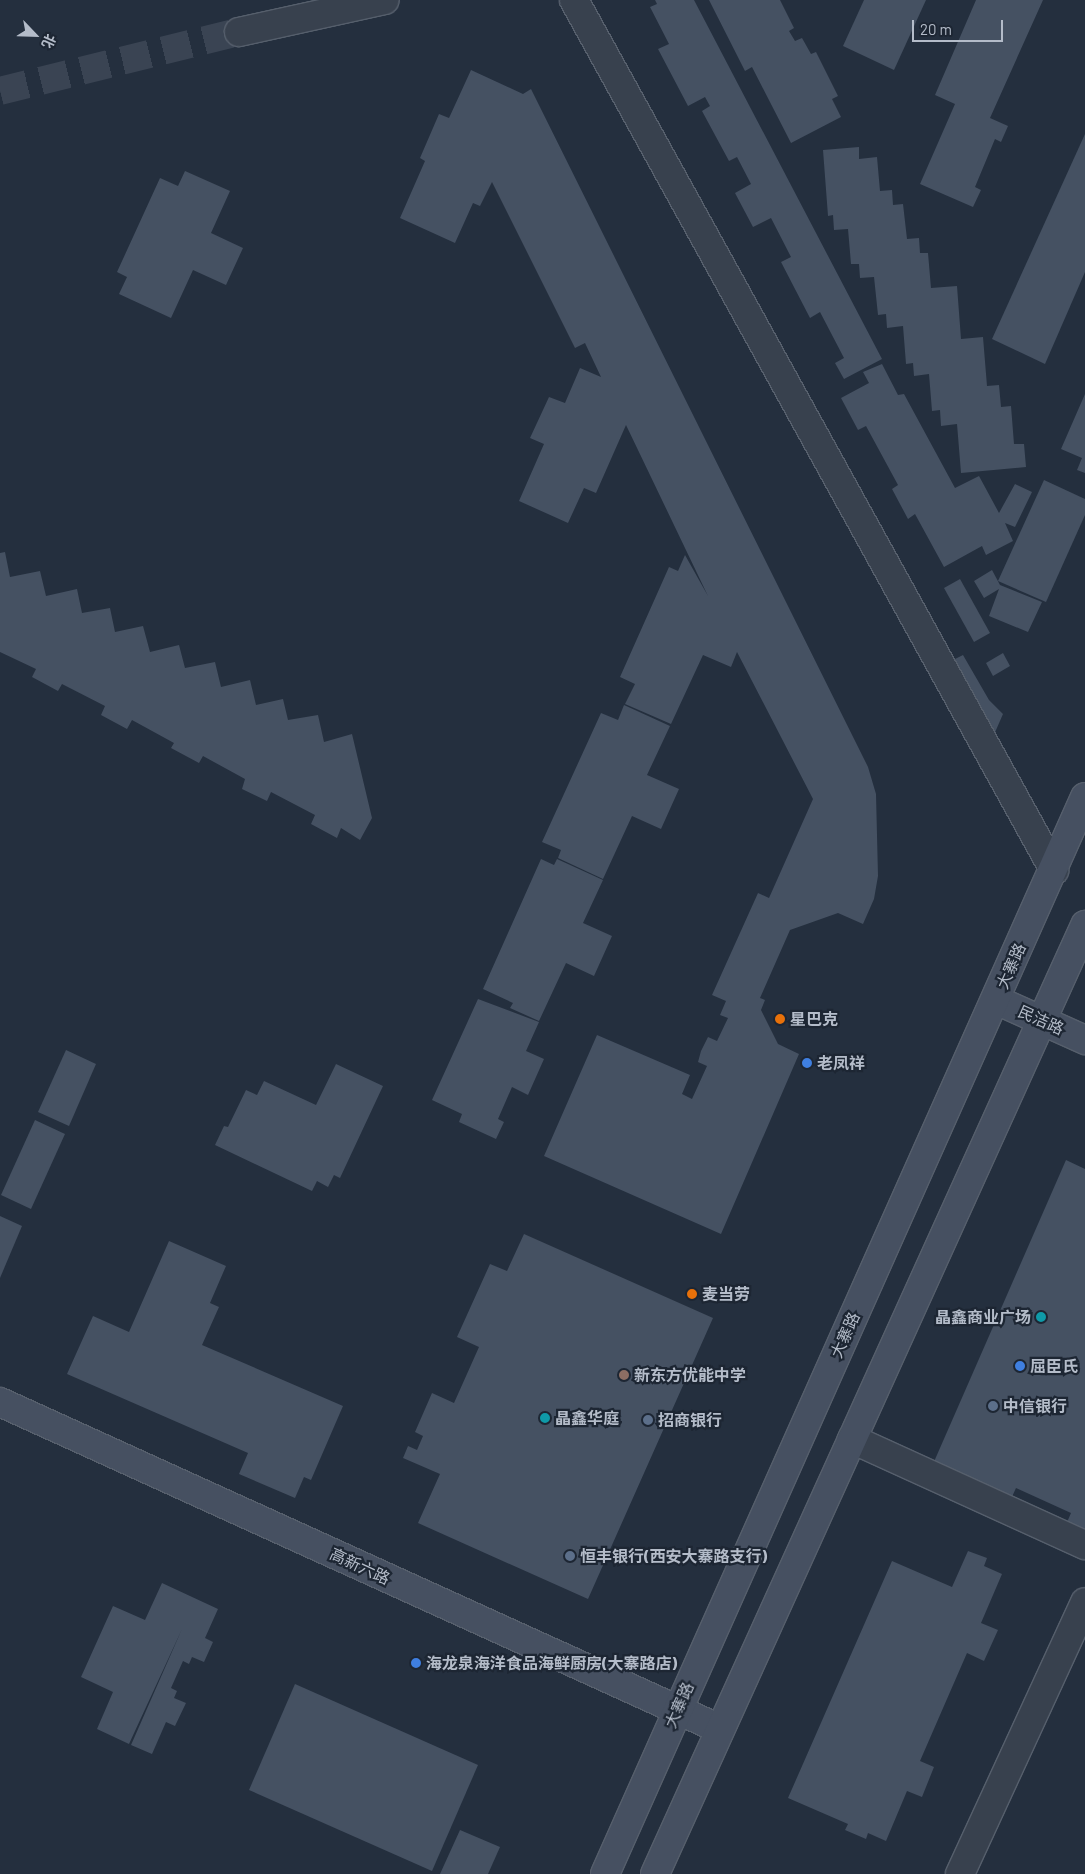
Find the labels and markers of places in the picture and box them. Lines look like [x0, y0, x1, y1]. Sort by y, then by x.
place label: 星巴克 [790, 1009, 838, 1029]
marker: 星巴克 [774, 1013, 786, 1025]
place label: 老凤祥 [817, 1053, 865, 1073]
marker: 老凤祥 [801, 1057, 813, 1069]
place label: 麦当劳 [702, 1284, 750, 1304]
marker: 麦当劳 [686, 1288, 698, 1300]
place label: 晶鑫商业广场 [935, 1307, 1031, 1327]
marker: 晶鑫商业广场 [1035, 1311, 1047, 1323]
place label: 屈臣氏 [1030, 1356, 1078, 1376]
marker: 屈臣氏 [1014, 1360, 1026, 1372]
place label: 新东方优能中学 [634, 1365, 746, 1385]
marker: 新东方优能中学 [618, 1369, 630, 1381]
place label: 中信银行 [1003, 1396, 1067, 1416]
marker: 中信银行 [987, 1400, 999, 1412]
place label: 晶鑫华庭 [555, 1408, 619, 1428]
place label: 招商银行 [658, 1410, 722, 1430]
marker: 晶鑫华庭 [539, 1412, 551, 1424]
marker: 招商银行 [642, 1414, 654, 1426]
place label: 恒丰银行(西安大寨路支行) [580, 1546, 767, 1566]
marker: 恒丰银行(西安大寨路支行) [564, 1550, 576, 1562]
place label: 海龙泉海洋食品海鲜厨房(大寨路店) [426, 1653, 677, 1673]
marker: 海龙泉海洋食品海鲜厨房(大寨路店) [410, 1657, 422, 1669]

